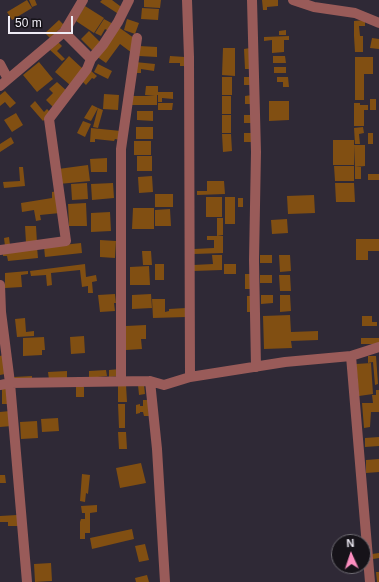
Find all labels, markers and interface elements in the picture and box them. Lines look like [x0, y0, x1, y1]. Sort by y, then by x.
scale bar [10, 8, 75, 34]
text: 50 m [15, 16, 42, 30]
north arrow [331, 534, 371, 574]
text: N [346, 537, 355, 549]

